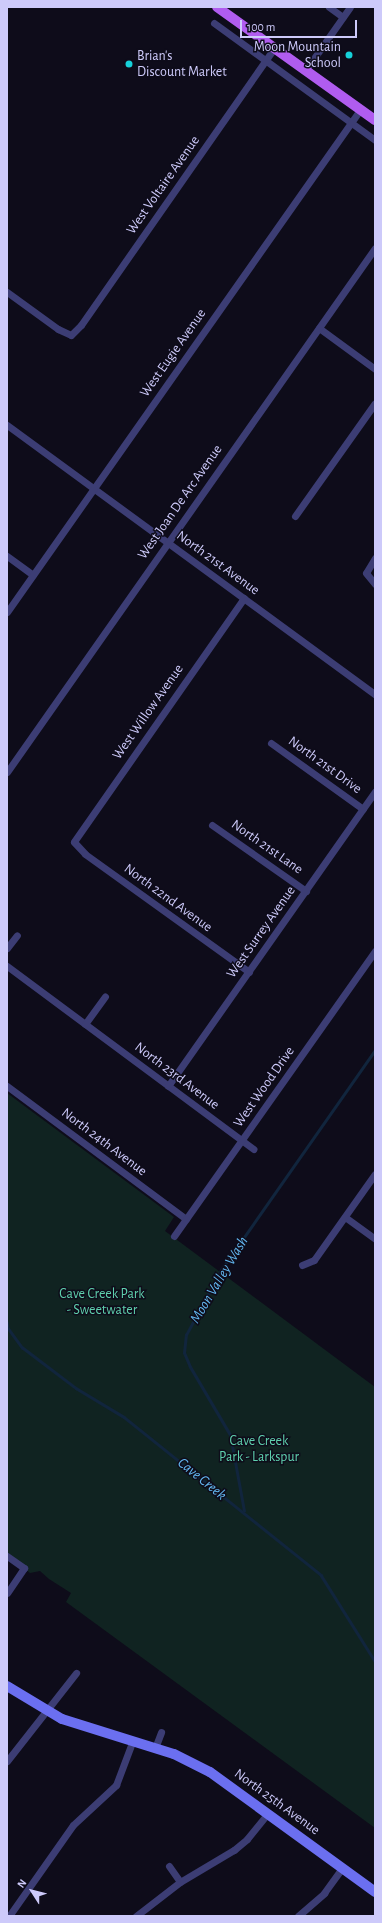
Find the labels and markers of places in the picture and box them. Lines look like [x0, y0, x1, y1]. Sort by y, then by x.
place label: Moon Mountain School [254, 39, 341, 72]
place label: Brian's Discount Market [137, 48, 227, 80]
marker: Moon Mountain School [344, 50, 354, 60]
marker: Brian's Discount Market [124, 59, 134, 69]

